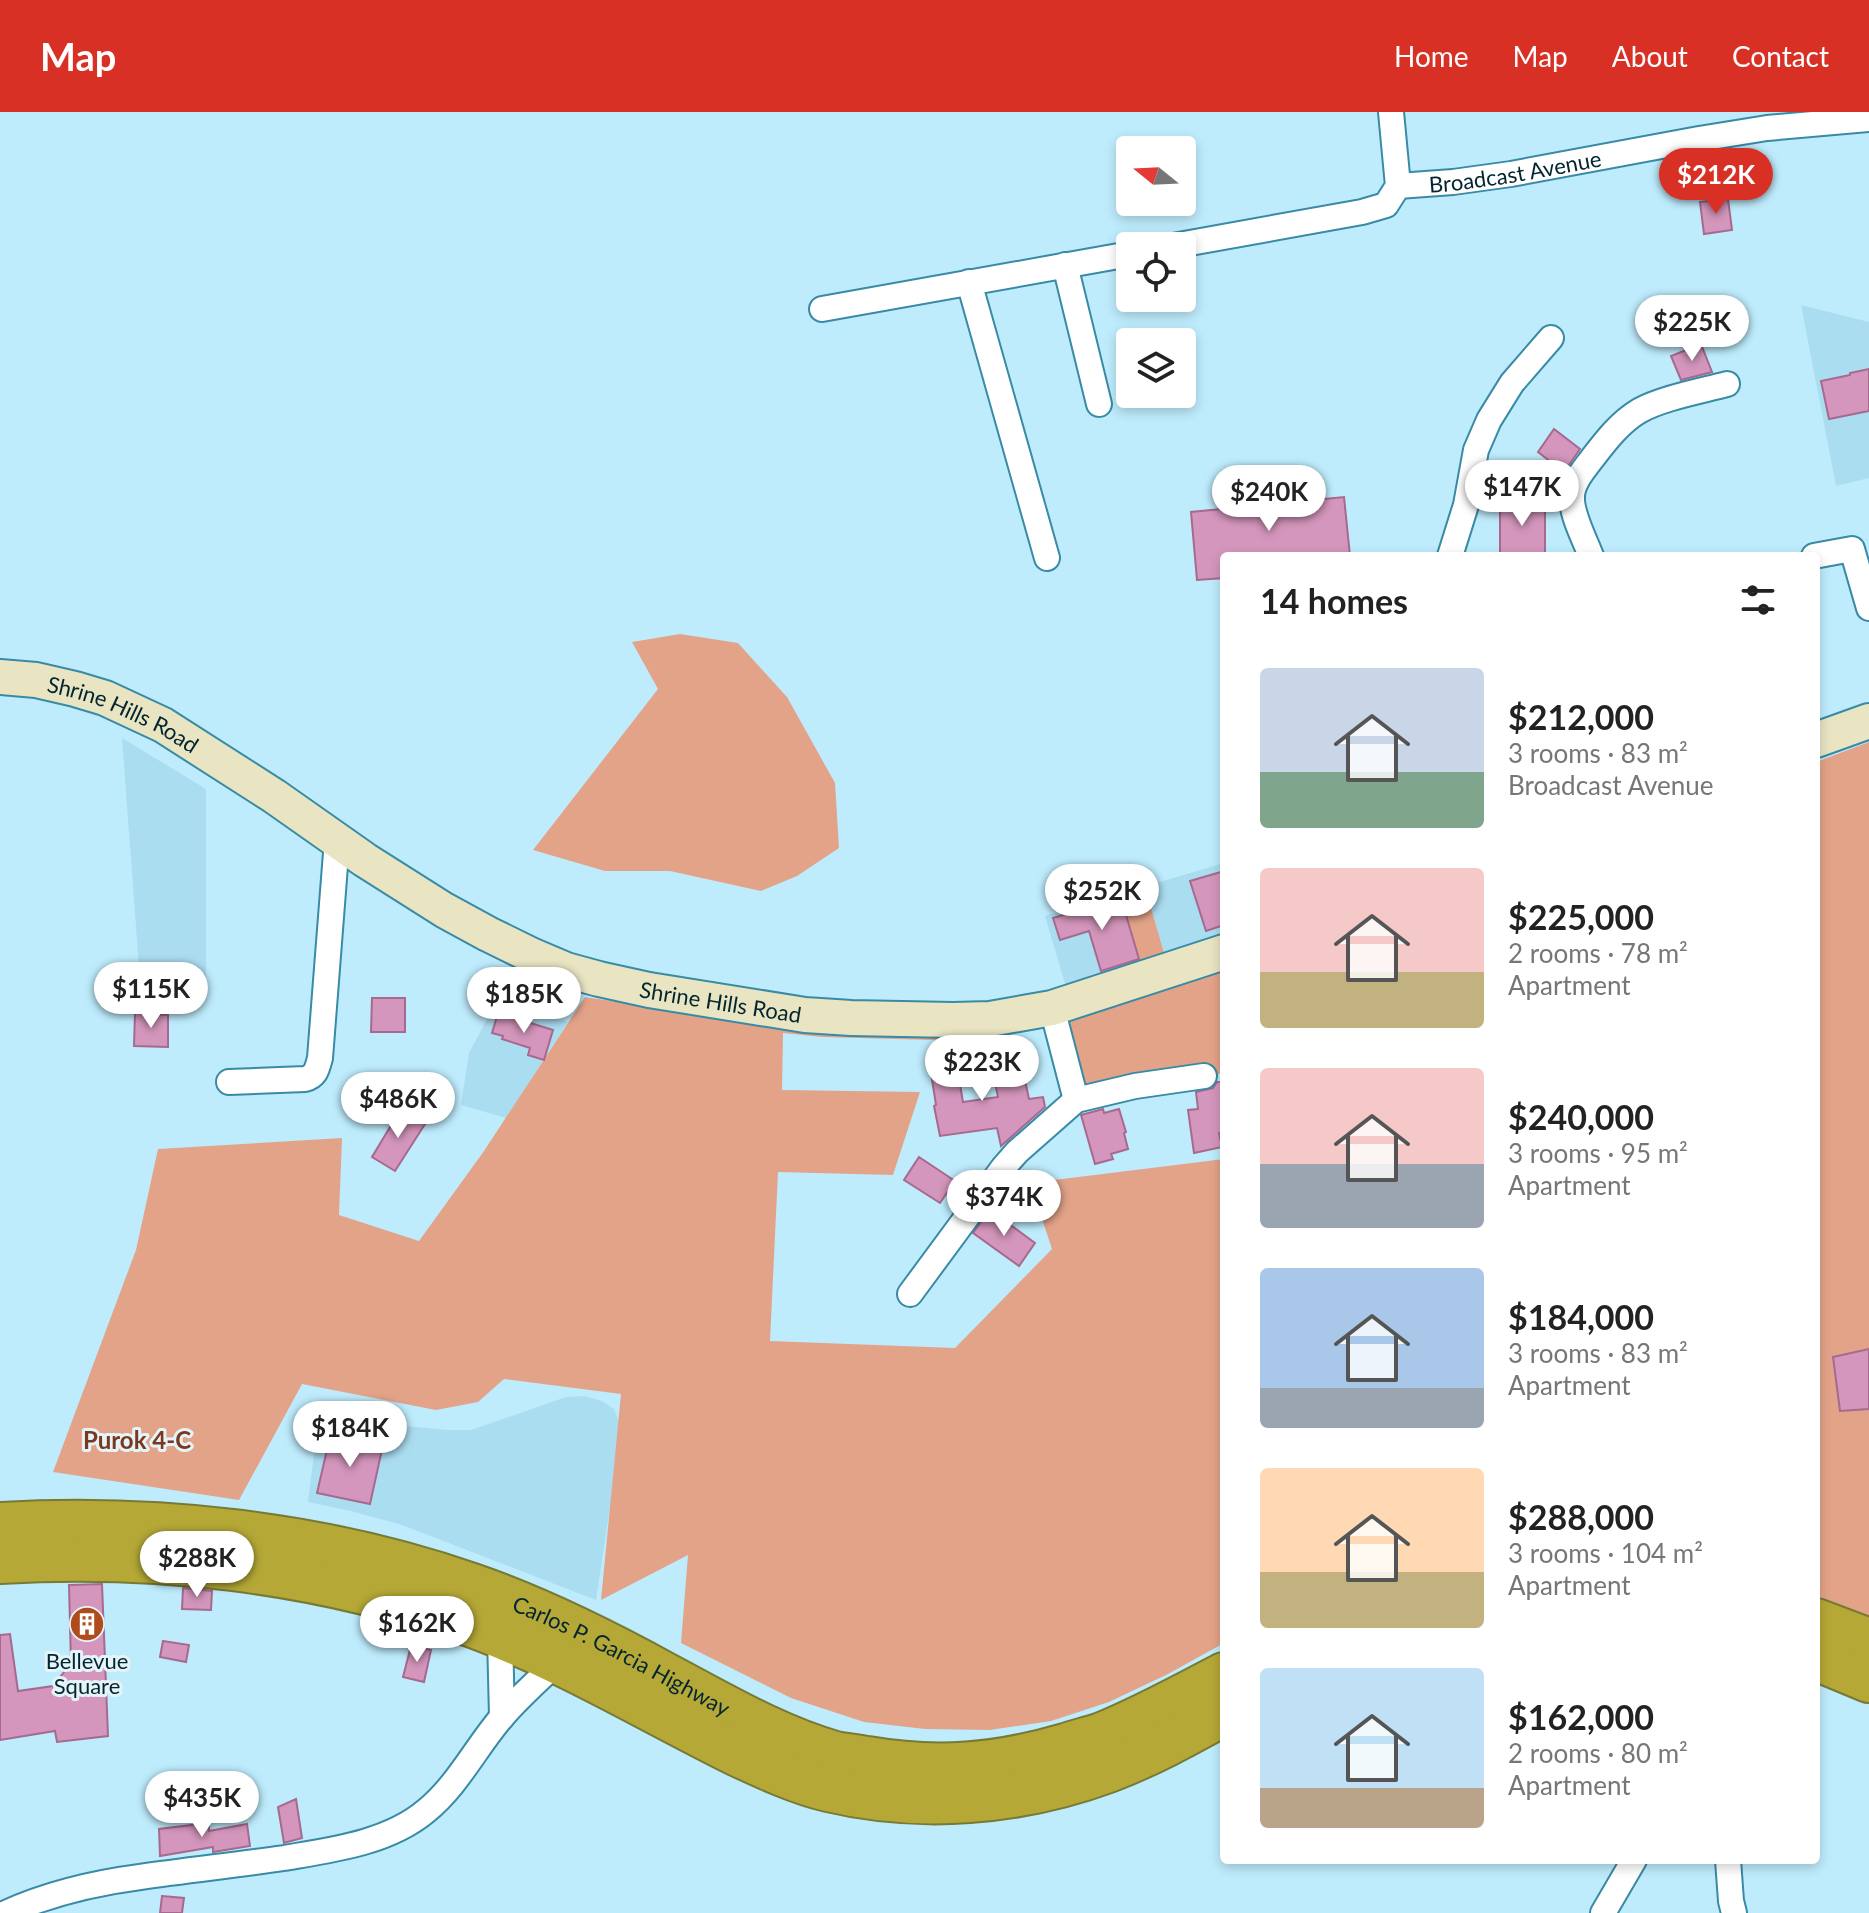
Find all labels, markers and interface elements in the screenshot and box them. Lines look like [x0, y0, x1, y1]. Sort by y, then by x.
text: Map [40, 33, 116, 79]
text: Home [1394, 39, 1469, 73]
text: Map [1513, 39, 1568, 73]
text: About [1612, 39, 1688, 73]
text: Contact [1732, 39, 1829, 73]
north arrow [1116, 136, 1196, 216]
map controls [1116, 136, 1196, 408]
street label: Broadcast Avenue [1428, 144, 1603, 197]
pin: $212K [1660, 148, 1772, 216]
text: $212K [1677, 158, 1755, 190]
button: locate [1116, 232, 1196, 312]
pin: $225K [1636, 295, 1748, 363]
text: $225K [1653, 305, 1731, 337]
button: layers [1116, 328, 1196, 408]
pin: $147K [1466, 460, 1578, 528]
pin: $240K [1213, 465, 1325, 533]
text: $147K [1483, 470, 1561, 502]
text: $240K [1230, 475, 1308, 507]
icon: filters [1736, 578, 1780, 622]
text: 14 homes [1260, 580, 1408, 621]
street label: Shrine Hills Road [45, 670, 204, 758]
text: $212,000 [1508, 696, 1654, 737]
icon: home [1324, 700, 1420, 796]
text: 3 rooms · 83 m² [1508, 737, 1688, 769]
text: Broadcast Avenue [1508, 769, 1713, 801]
pin: $252K [1046, 864, 1158, 932]
text: $252K [1063, 874, 1141, 906]
text: $225,000 [1508, 896, 1654, 937]
icon: home [1324, 900, 1420, 996]
text: 2 rooms · 78 m² [1508, 937, 1688, 969]
pin: $115K [95, 962, 207, 1030]
pin: $185K [468, 967, 580, 1035]
text: Apartment [1508, 969, 1631, 1001]
text: $115K [112, 972, 190, 1004]
street label: Shrine Hills Road [637, 975, 803, 1028]
text: $185K [485, 977, 563, 1009]
pin: $223K [926, 1035, 1038, 1103]
text: $223K [943, 1045, 1021, 1077]
pin: $486K [342, 1072, 454, 1140]
text: $486K [359, 1082, 437, 1114]
text: $240,000 [1508, 1096, 1654, 1137]
icon: home [1324, 1100, 1420, 1196]
text: 3 rooms · 95 m² [1508, 1137, 1688, 1169]
text: Apartment [1508, 1169, 1631, 1201]
pin: $374K [948, 1170, 1060, 1238]
text: $374K [965, 1180, 1043, 1212]
text: $184,000 [1508, 1296, 1654, 1337]
icon: home [1324, 1300, 1420, 1396]
text: 3 rooms · 83 m² [1508, 1337, 1688, 1369]
text: Apartment [1508, 1369, 1631, 1401]
pin: $184K [294, 1401, 406, 1469]
text: $184K [311, 1411, 389, 1443]
district label: Purok 4-C [83, 1425, 191, 1454]
text: $288,000 [1508, 1496, 1654, 1537]
icon: home [1324, 1500, 1420, 1596]
pin: $288K [141, 1531, 253, 1599]
text: 3 rooms · 104 m² [1508, 1537, 1703, 1569]
text: $288K [158, 1541, 236, 1573]
text: Apartment [1508, 1569, 1631, 1601]
street label: Carlos P. Garcia Highway [509, 1589, 736, 1721]
pin: $162K [361, 1596, 473, 1664]
building icon: Bellevue Square [68, 1605, 106, 1643]
text: $162K [378, 1606, 456, 1638]
place label: Bellevue Square [46, 1647, 128, 1699]
text: $162,000 [1508, 1696, 1654, 1737]
icon: home [1324, 1700, 1420, 1796]
text: 2 rooms · 80 m² [1508, 1737, 1688, 1769]
text: Apartment [1508, 1769, 1631, 1801]
pin: $435K [146, 1771, 258, 1839]
text: $435K [163, 1781, 241, 1813]

